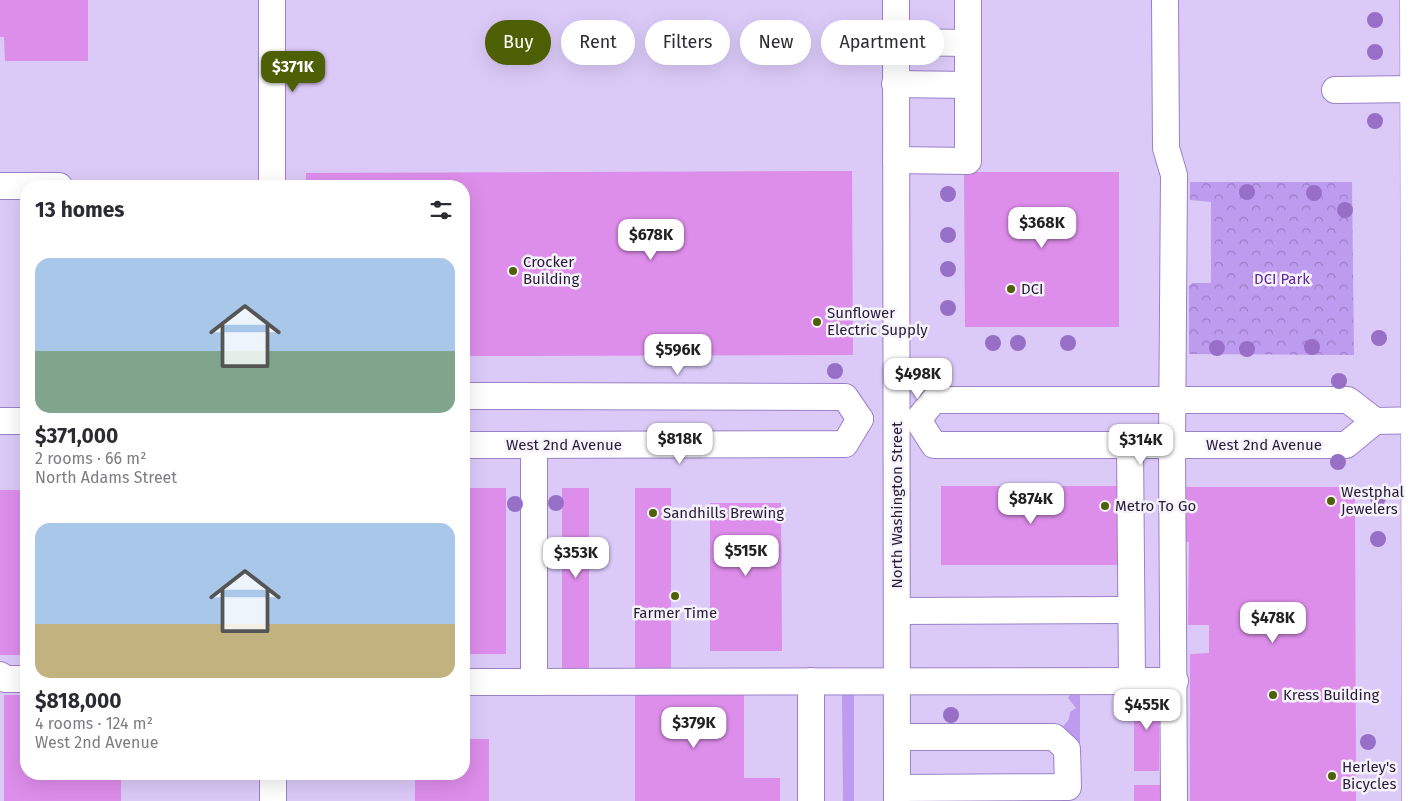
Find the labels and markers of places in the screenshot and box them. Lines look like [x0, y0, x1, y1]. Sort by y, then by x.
pin: $371K [258, 51, 328, 93]
pin: $368K [1007, 206, 1077, 249]
pin: $678K [616, 218, 686, 261]
place label: Crocker Building [523, 253, 579, 288]
marker: Crocker Building [507, 265, 519, 277]
place label: DCI [1021, 280, 1044, 298]
marker: DCI [1005, 283, 1017, 295]
place label: Sunflower Electric Supply [827, 304, 928, 339]
marker: Sunflower Electric Supply [811, 316, 823, 328]
pin: $596K [643, 334, 713, 376]
pin: $498K [883, 358, 953, 400]
pin: $818K [645, 422, 715, 465]
pin: $314K [1106, 424, 1176, 466]
pin: $874K [996, 482, 1066, 525]
place label: Westphal Jewelers [1341, 483, 1405, 518]
marker: Westphal Jewelers [1325, 495, 1337, 507]
place label: Metro To Go [1115, 497, 1196, 515]
marker: Metro To Go [1099, 500, 1111, 512]
place label: Sandhills Brewing [663, 504, 784, 522]
marker: Sandhills Brewing [647, 507, 659, 519]
pin: $515K [711, 534, 781, 577]
pin: $353K [541, 536, 611, 579]
marker: Farmer Time [669, 590, 681, 602]
pin: $478K [1238, 602, 1308, 644]
place label: Farmer Time [633, 604, 717, 622]
place label: Kress Building [1283, 686, 1380, 704]
pin: $455K [1112, 688, 1182, 731]
marker: Kress Building [1267, 689, 1279, 701]
pin: $379K [659, 706, 729, 749]
place label: Herley's Bicycles [1342, 758, 1397, 793]
marker: Herley's Bicycles [1326, 770, 1338, 782]

